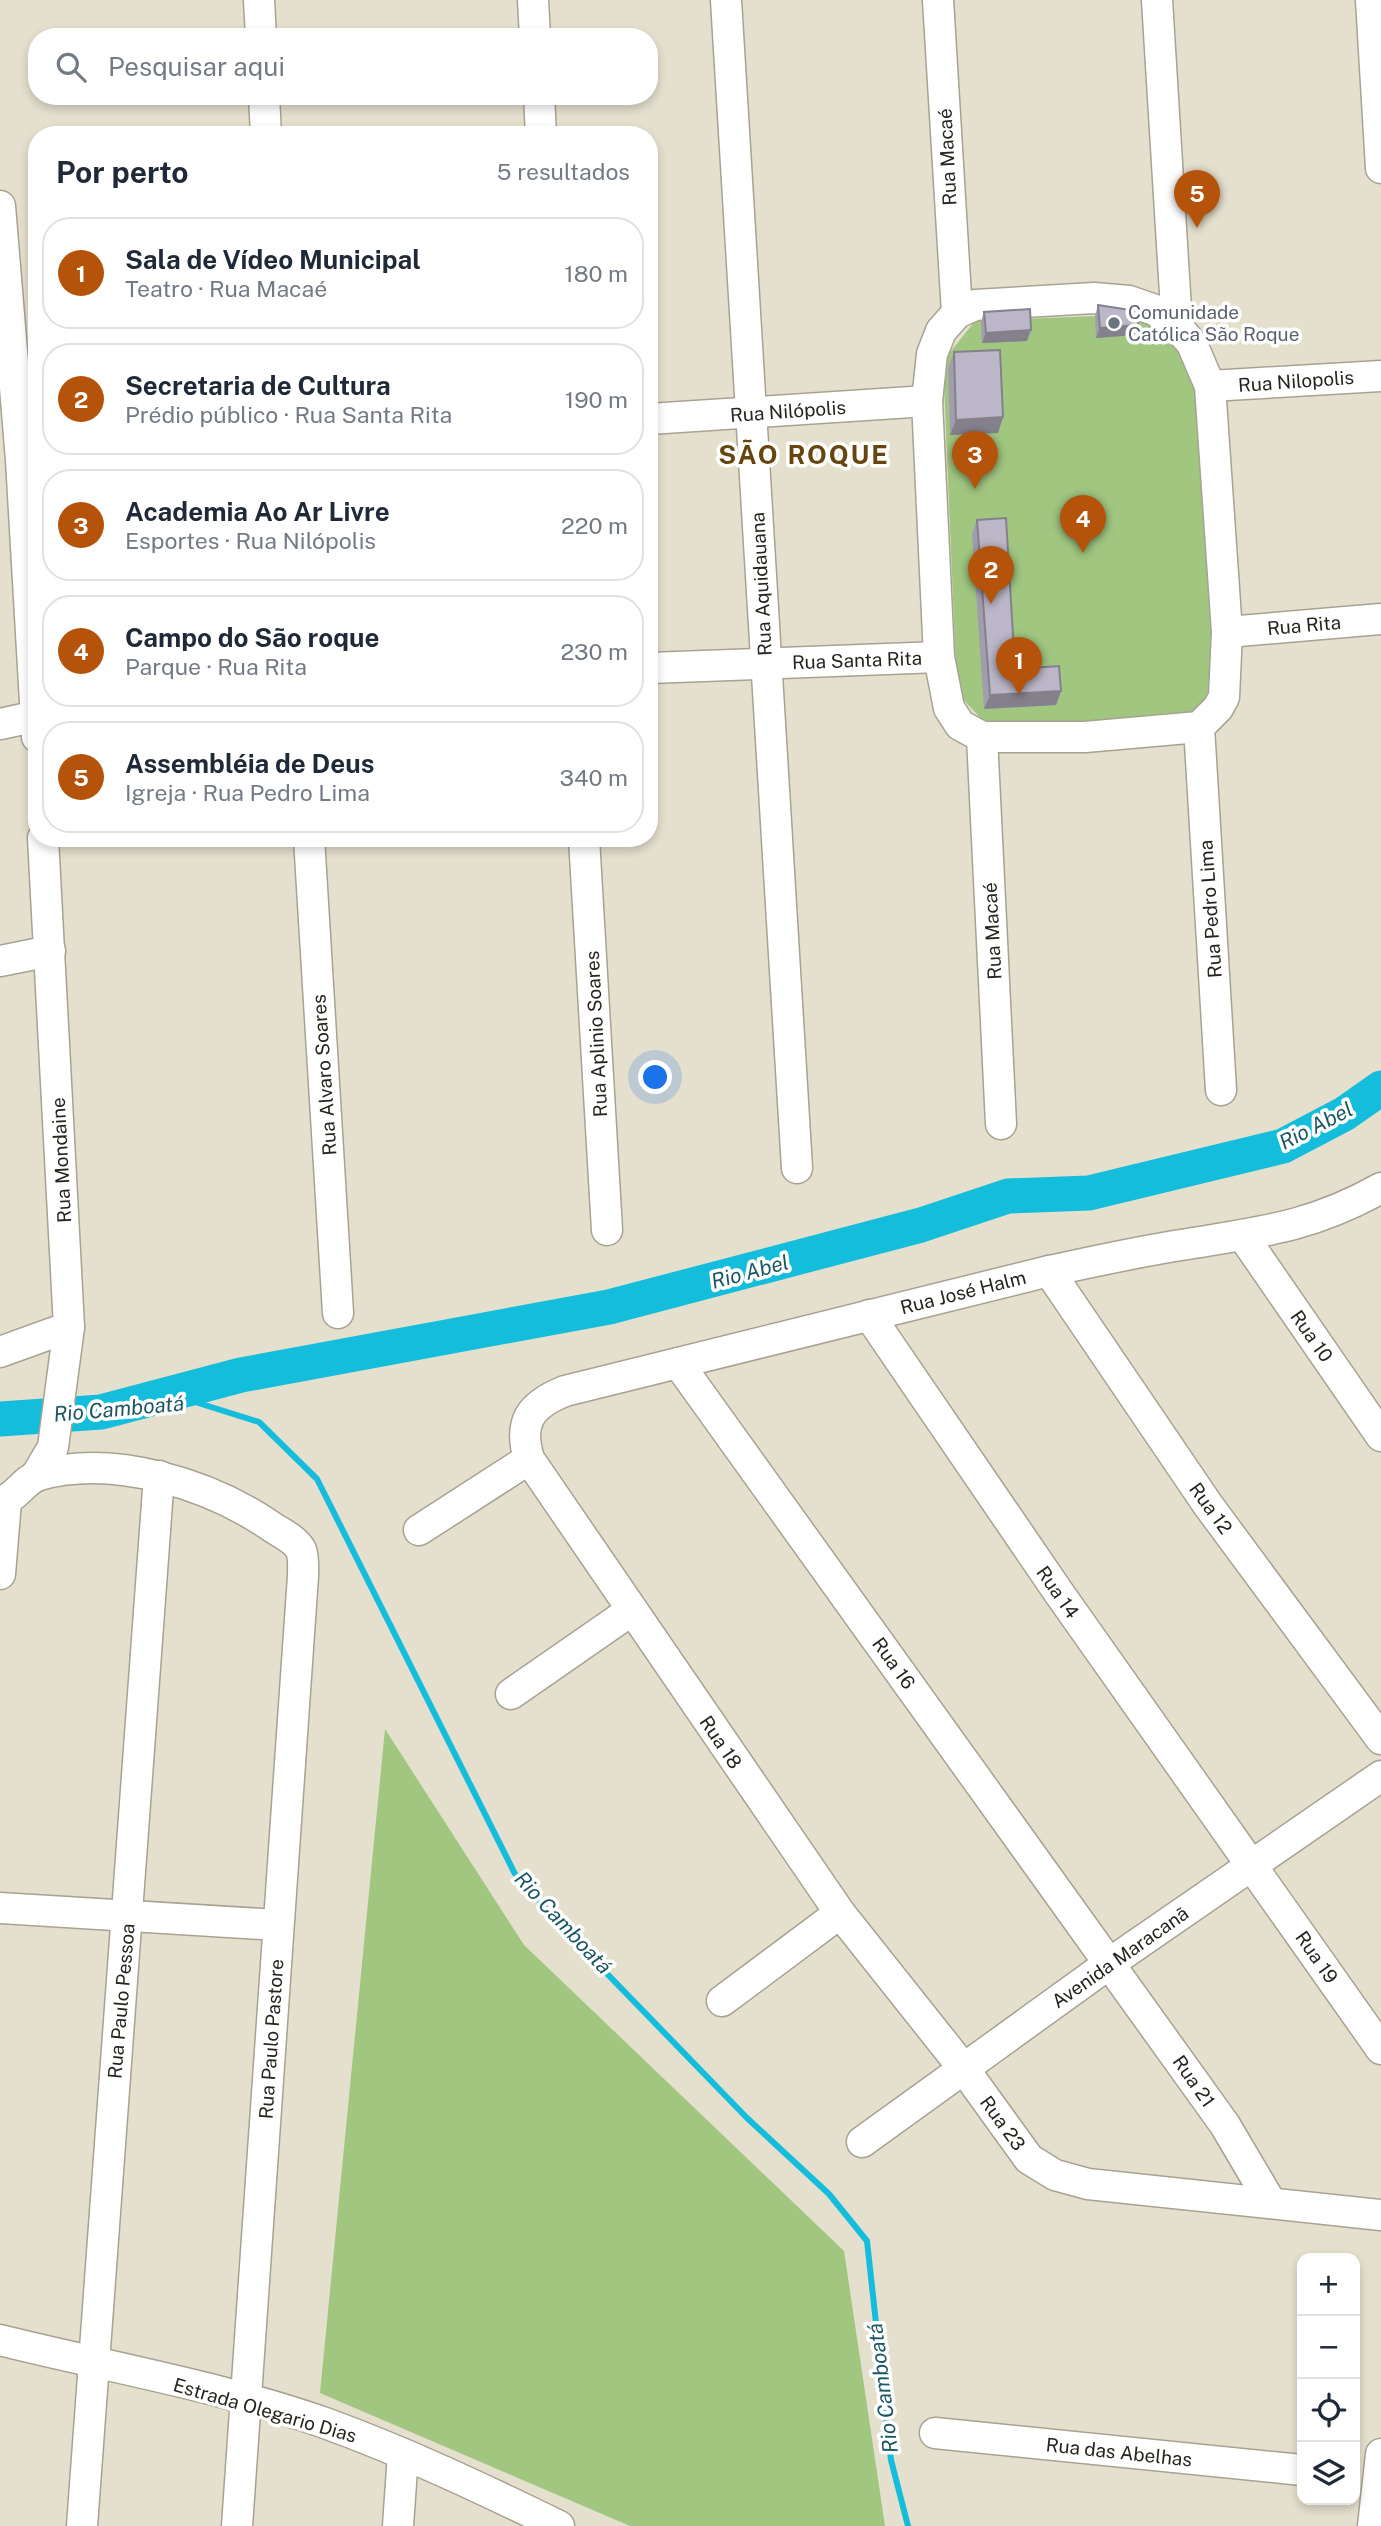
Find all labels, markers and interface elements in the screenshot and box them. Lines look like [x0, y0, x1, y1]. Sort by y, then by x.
search box [28, 28, 658, 105]
icon: search [52, 48, 90, 86]
text: Pesquisar aqui [108, 51, 285, 82]
street label: Rua Macaé [933, 108, 961, 206]
text: Por perto [56, 154, 188, 190]
text: 5 resultados [497, 158, 630, 185]
pin: 5 [1174, 170, 1220, 228]
text: Sala de Vídeo Municipal [125, 244, 421, 275]
text: 1 [76, 260, 86, 287]
text: 180 m [564, 260, 628, 287]
text: Teatro · Rua Macaé [125, 275, 327, 302]
place label: Comunidade Católica São Roque [1128, 301, 1299, 345]
marker: Comunidade Católica São Roque [1106, 315, 1122, 331]
street label: Rua Nilopolis [1237, 366, 1355, 396]
text: Secretaria de Cultura [125, 370, 391, 401]
text: 2 [74, 386, 88, 413]
text: 190 m [565, 386, 628, 413]
street label: Rua Nilópolis [729, 396, 847, 426]
text: Prédio público · Rua Santa Rita [125, 401, 452, 428]
pin: 3 [952, 431, 998, 489]
district label: SÃO ROQUE [718, 439, 890, 470]
pin: 4 [1060, 495, 1106, 553]
text: Academia Ao Ar Livre [125, 496, 390, 527]
street label: Rua Aquidauana [746, 511, 776, 657]
text: 3 [73, 512, 89, 539]
text: 220 m [561, 512, 628, 539]
text: Esportes · Rua Nilópolis [125, 527, 376, 554]
pin: 2 [968, 546, 1014, 604]
street label: Rua Rita [1266, 611, 1342, 639]
text: Campo do São roque [125, 622, 379, 653]
pin: 1 [996, 637, 1042, 695]
text: 4 [73, 638, 89, 665]
text: 230 m [560, 638, 628, 665]
street label: Rua Santa Rita [792, 647, 922, 673]
text: Parque · Rua Rita [125, 653, 307, 680]
text: Assembléia de Deus [125, 748, 374, 779]
text: 5 [73, 764, 89, 791]
text: 340 m [560, 764, 628, 791]
text: Igreja · Rua Pedro Lima [125, 779, 370, 806]
street label: Rua Pedro Lima [1194, 839, 1226, 979]
street label: Rua Macaé [978, 882, 1006, 980]
street label: Rua Aplinio Soares [581, 950, 611, 1118]
street label: Rua Alvaro Soares [307, 994, 341, 1156]
your location [638, 1060, 672, 1094]
water label: Rio Abel [1275, 1096, 1357, 1155]
street label: Rua Mondaine [47, 1097, 75, 1223]
water label: Rio Abel [708, 1249, 791, 1294]
street label: Rua José Halm [898, 1266, 1028, 1318]
street label: Rua 10 [1286, 1306, 1338, 1366]
water label: Rio Camboatá [53, 1390, 185, 1427]
street label: Rua 12 [1185, 1478, 1237, 1538]
street label: Rua 14 [1032, 1562, 1084, 1622]
street label: Rua 16 [868, 1633, 920, 1693]
street label: Rua 18 [695, 1711, 747, 1773]
water label: Rio Camboatá [510, 1866, 617, 1979]
street label: Avenida Maracanã [1047, 1902, 1193, 2012]
street label: Rua Paulo Pessoa [103, 1922, 139, 2080]
street label: Rua 19 [1291, 1927, 1343, 1987]
street label: Rua Paulo Pastore [254, 1958, 288, 2120]
street label: Rua 21 [1168, 2051, 1220, 2111]
street label: Rua 23 [976, 2091, 1030, 2155]
map controls [1297, 2253, 1360, 2505]
button: + [1297, 2253, 1360, 2316]
button: − [1297, 2316, 1360, 2379]
water label: Rio Camboatá [862, 2322, 903, 2455]
street label: Estrada Olegario Dias [171, 2373, 359, 2447]
button: locate [1297, 2379, 1360, 2442]
street label: Rua das Abelhas [1045, 2433, 1193, 2471]
button: layers [1297, 2442, 1360, 2505]

